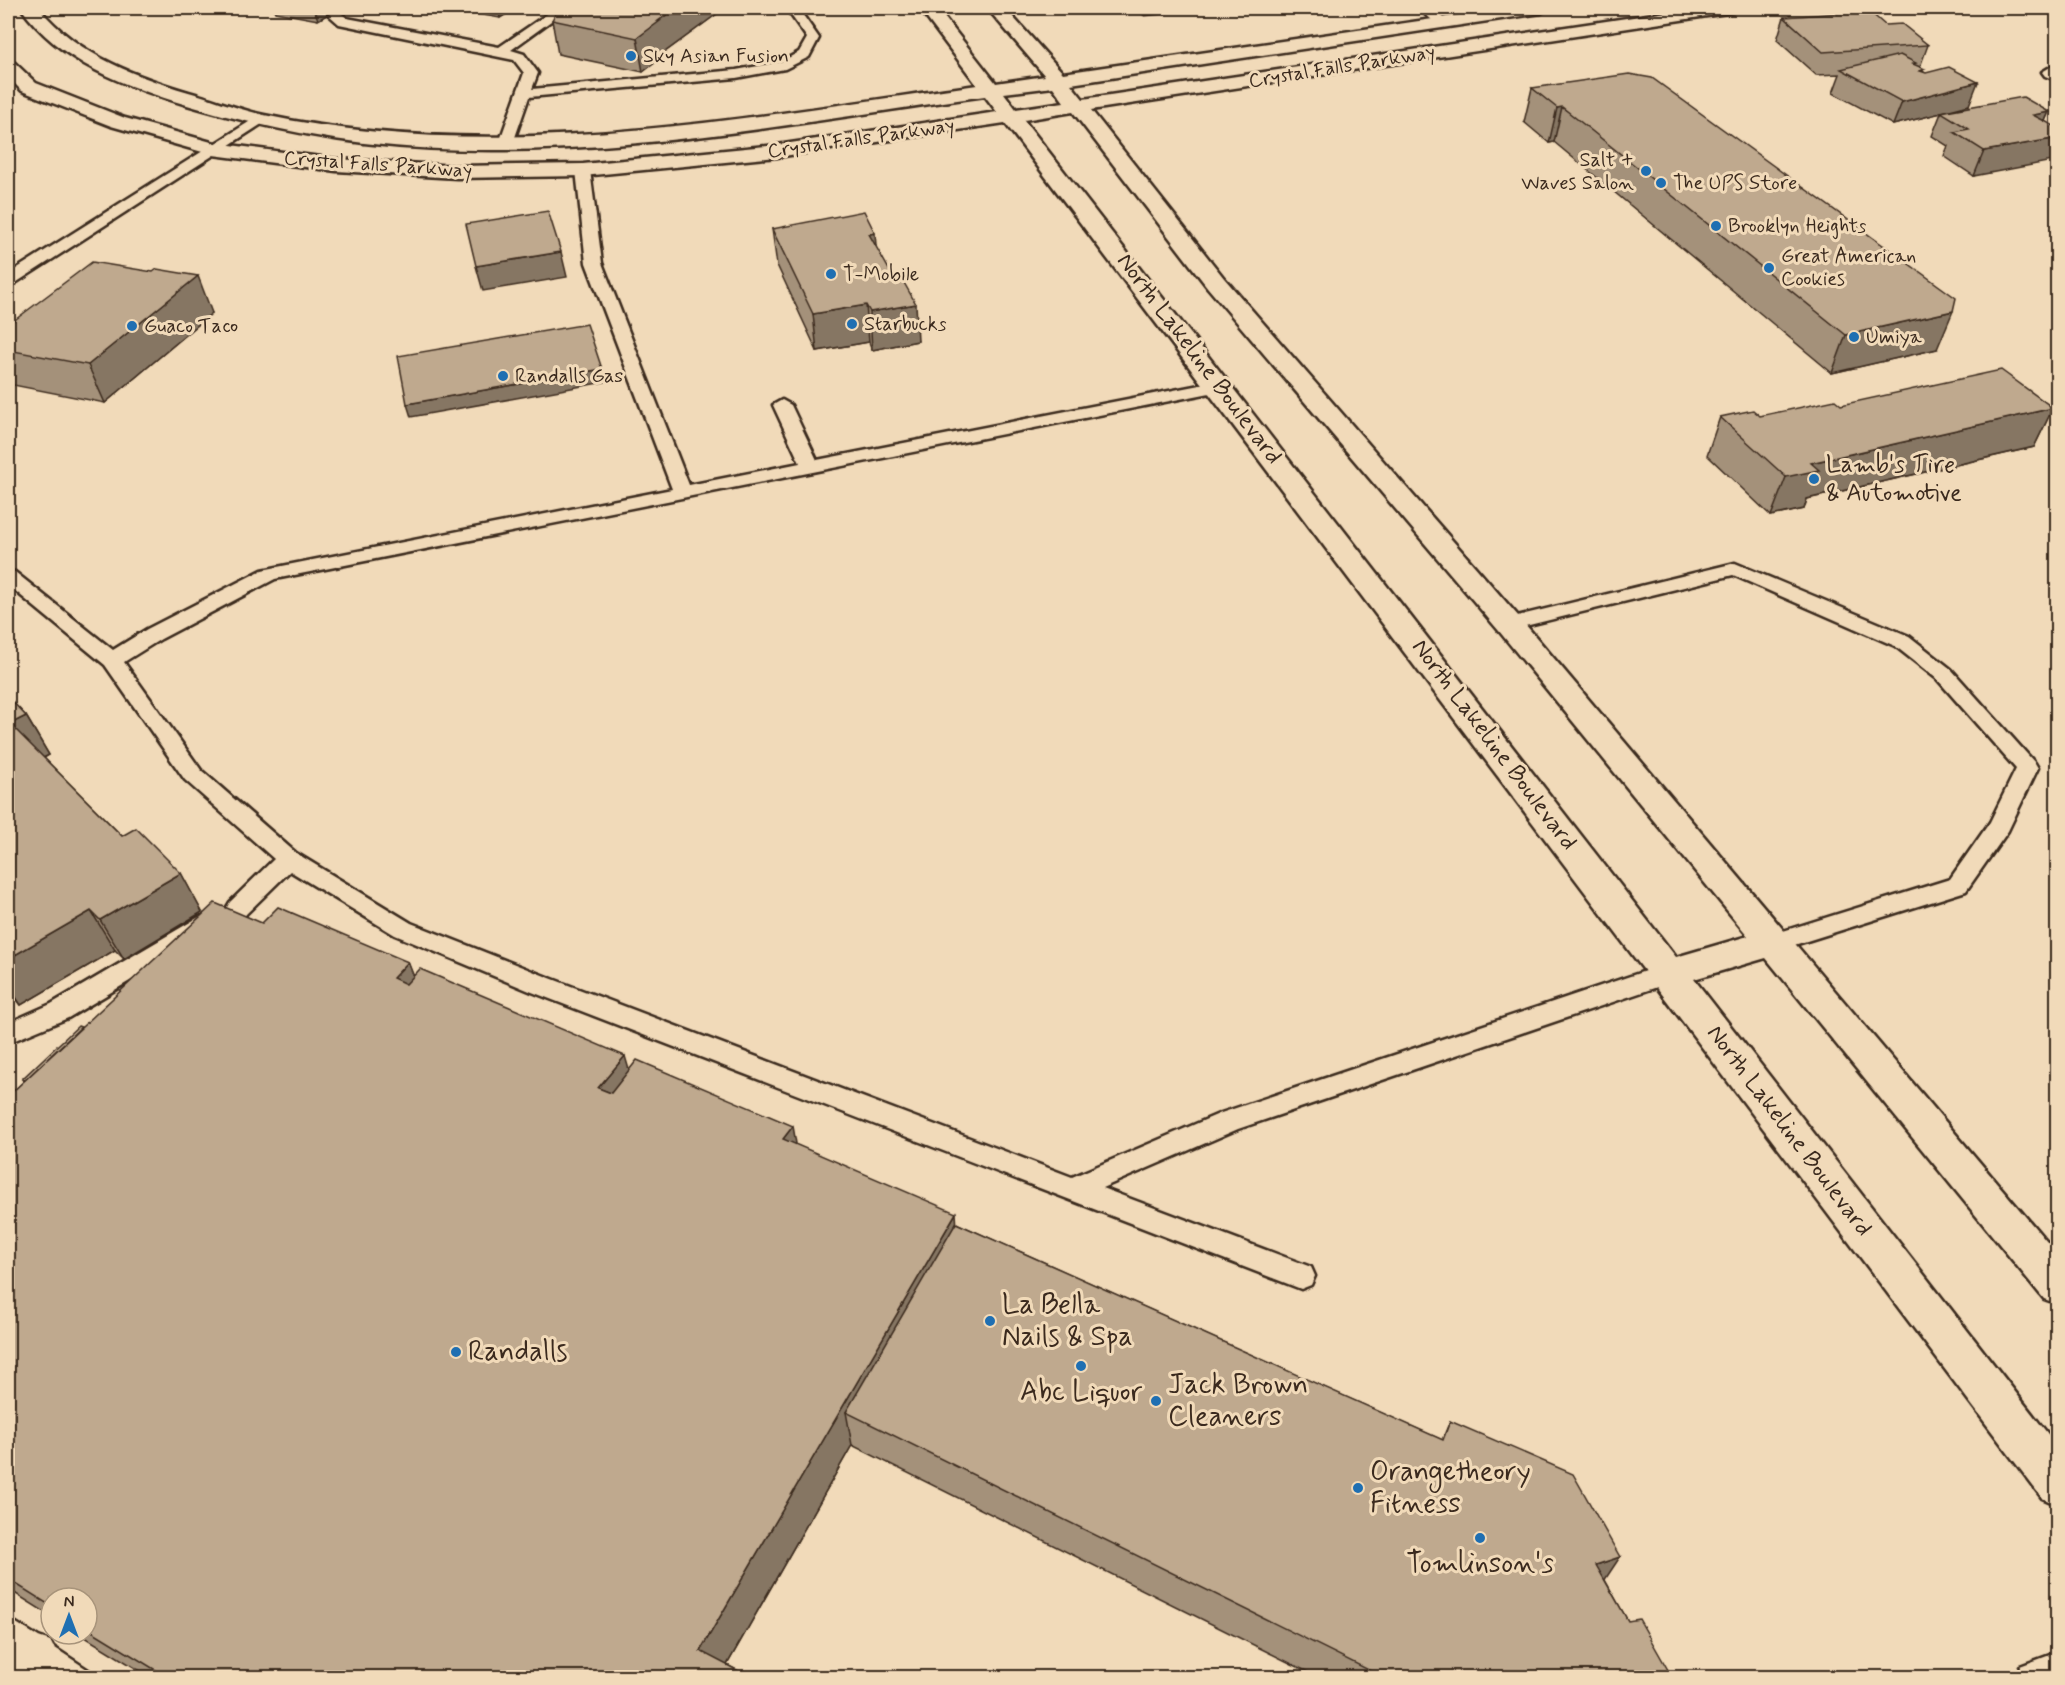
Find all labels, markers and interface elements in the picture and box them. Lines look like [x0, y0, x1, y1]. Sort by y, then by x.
street label: Crystal Falls Parkway [1247, 39, 1437, 95]
place label: Sky Asian Fusion [643, 43, 789, 70]
marker: Sky Asian Fusion [624, 49, 638, 63]
street label: Crystal Falls Parkway [766, 113, 956, 165]
street label: Crystal Falls Parkway [283, 145, 473, 185]
place label: Salt + Waves Salon [1521, 147, 1634, 197]
marker: Salt + Waves Salon [1639, 164, 1653, 178]
place label: The UPS Store [1673, 170, 1797, 197]
marker: The UPS Store [1654, 176, 1668, 190]
place label: Brooklyn Heights [1728, 213, 1867, 240]
marker: Brooklyn Heights [1709, 219, 1723, 233]
place label: Great American Cookies [1781, 243, 1916, 293]
street label: North Lakeline Boulevard [1109, 247, 1289, 471]
place label: T-Mobile [843, 261, 919, 288]
marker: Great American Cookies [1762, 261, 1776, 275]
marker: T-Mobile [824, 267, 838, 281]
place label: Starbucks [864, 311, 947, 338]
place label: Guaco Taco [144, 313, 238, 340]
marker: Starbucks [845, 317, 859, 331]
marker: Guaco Taco [125, 319, 139, 333]
place label: Umiya [1866, 324, 1923, 351]
marker: Umiya [1847, 330, 1861, 344]
place label: Randalls Gas [515, 363, 623, 390]
marker: Randalls Gas [496, 369, 510, 383]
place label: Lamb's Tire & Automotive [1826, 450, 1962, 509]
marker: Lamb's Tire & Automotive [1807, 472, 1821, 486]
street label: North Lakeline Boulevard [1404, 633, 1584, 857]
street label: North Lakeline Boulevard [1699, 1019, 1879, 1243]
place label: La Bella Nails & Spa [1002, 1287, 1133, 1356]
marker: La Bella Nails & Spa [983, 1314, 997, 1328]
place label: Randalls [468, 1334, 568, 1371]
marker: Randalls [449, 1345, 463, 1359]
marker: Abc Liquor [1074, 1359, 1088, 1373]
place label: Jack Brown Cleaners [1168, 1367, 1308, 1436]
place label: Abc Liquor [1020, 1374, 1142, 1411]
marker: Jack Brown Cleaners [1149, 1394, 1163, 1408]
place label: Orangetheory Fitness [1370, 1454, 1531, 1523]
marker: Orangetheory Fitness [1351, 1481, 1365, 1495]
marker: Tomlinson's [1473, 1531, 1487, 1545]
place label: Tomlinson's [1406, 1546, 1554, 1583]
north arrow [39, 1586, 99, 1646]
text: N [64, 1592, 74, 1613]

